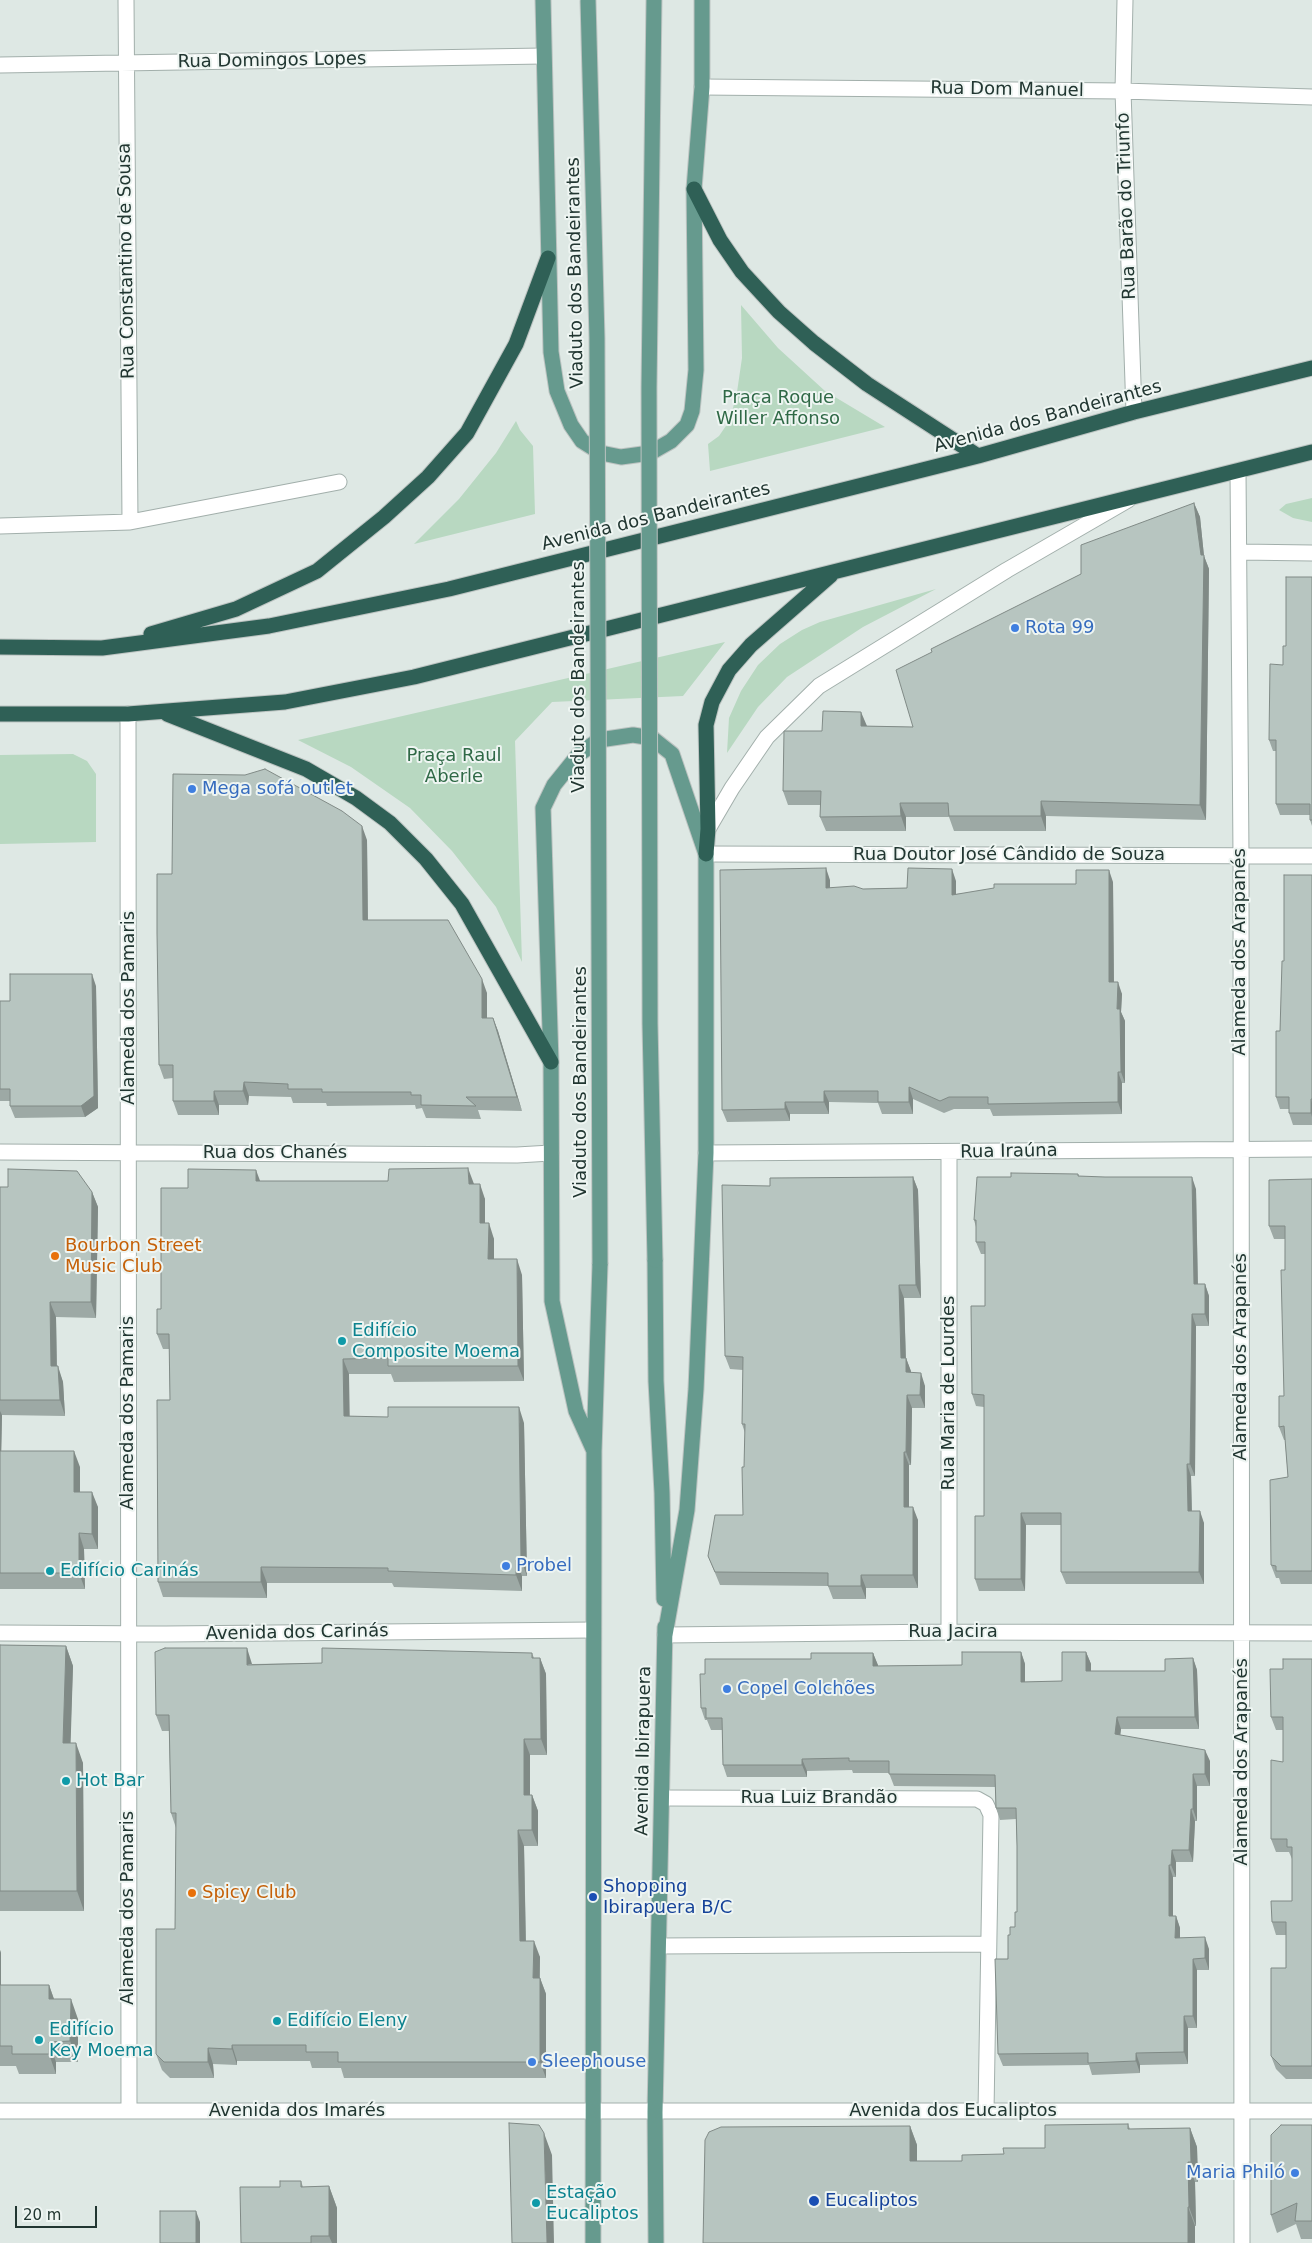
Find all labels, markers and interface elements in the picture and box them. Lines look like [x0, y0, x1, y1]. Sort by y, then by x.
street label: Rua Domingos Lopes [177, 49, 367, 73]
street label: Rua Dom Manuel [930, 78, 1084, 102]
street label: Rua Barão do Triunfo [1113, 112, 1141, 300]
street label: Rua Constantino de Sousa [114, 143, 140, 379]
street label: Viaduto dos Bandeirantes [563, 157, 589, 389]
street label: Avenida dos Bandeirantes [932, 376, 1164, 458]
park label: Praça Roque Willer Affonso [716, 387, 840, 429]
street label: Avenida dos Bandeirantes [540, 478, 772, 556]
street label: Viaduto dos Bandeirantes [568, 561, 590, 793]
place label: Rota 99 [1025, 617, 1094, 639]
marker: Rota 99 [1009, 622, 1021, 634]
park label: Praça Raul Aberle [406, 745, 502, 788]
place label: Mega sofá outlet [202, 778, 353, 800]
marker: Mega sofá outlet [186, 783, 198, 795]
street label: Rua Doutor José Cândido de Souza [853, 844, 1165, 866]
street label: Alameda dos Arapanés [1229, 848, 1251, 1056]
street label: Alameda dos Pamaris [118, 911, 140, 1105]
street label: Viaduto dos Bandeirantes [570, 966, 592, 1198]
street label: Rua Iraúna [960, 1140, 1058, 1164]
street label: Rua dos Chanés [203, 1142, 347, 1164]
place label: Bourbon Street Music Club [65, 1235, 201, 1278]
marker: Bourbon Street Music Club [49, 1250, 61, 1262]
street label: Alameda dos Arapanés [1230, 1253, 1252, 1461]
street label: Rua Maria de Lourdes [938, 1296, 960, 1490]
street label: Alameda dos Pamaris [117, 1316, 139, 1510]
place label: Edifício Composite Moema [352, 1320, 520, 1362]
marker: Edifício Composite Moema [336, 1335, 348, 1347]
place label: Probel [516, 1555, 572, 1577]
place label: Edifício Carinás [60, 1560, 199, 1582]
marker: Probel [500, 1560, 512, 1572]
marker: Edifício Carinás [44, 1565, 56, 1577]
street label: Avenida dos Carinás [205, 1621, 389, 1645]
street label: Rua Jacira [908, 1621, 998, 1643]
street label: Alameda dos Arapanés [1231, 1658, 1253, 1866]
street label: Avenida Ibirapuera [632, 1666, 656, 1836]
place label: Copel Colchões [737, 1678, 875, 1700]
marker: Copel Colchões [721, 1683, 733, 1695]
place label: Hot Bar [76, 1770, 144, 1792]
marker: Hot Bar [60, 1775, 72, 1787]
street label: Rua Luiz Brandão [741, 1787, 897, 1809]
street label: Alameda dos Pamaris [117, 1811, 139, 2005]
place label: Shopping Ibirapuera B/C [603, 1876, 732, 1918]
place label: Spicy Club [202, 1882, 297, 1904]
marker: Spicy Club [186, 1887, 198, 1899]
marker: Shopping Ibirapuera B/C [587, 1891, 599, 1903]
place label: Edifício Eleny [287, 2010, 407, 2032]
marker: Edifício Eleny [271, 2015, 283, 2027]
place label: Edifício Key Moema [49, 2019, 154, 2062]
marker: Edifício Key Moema [33, 2034, 45, 2046]
place label: Sleephouse [542, 2051, 646, 2073]
marker: Sleephouse [526, 2056, 538, 2068]
street label: Avenida dos Imarés [209, 2100, 385, 2122]
street label: Avenida dos Eucaliptos [849, 2100, 1057, 2122]
place label: Maria Philó [1186, 2162, 1285, 2184]
marker: Maria Philó [1289, 2167, 1301, 2179]
place label: Estação Eucaliptos [546, 2182, 639, 2224]
place label: Eucaliptos [825, 2190, 918, 2212]
marker: Eucaliptos [807, 2194, 821, 2208]
scale bar [18, 2196, 100, 2228]
marker: Estação Eucaliptos [530, 2197, 542, 2209]
text: 20 m [23, 2206, 61, 2224]

